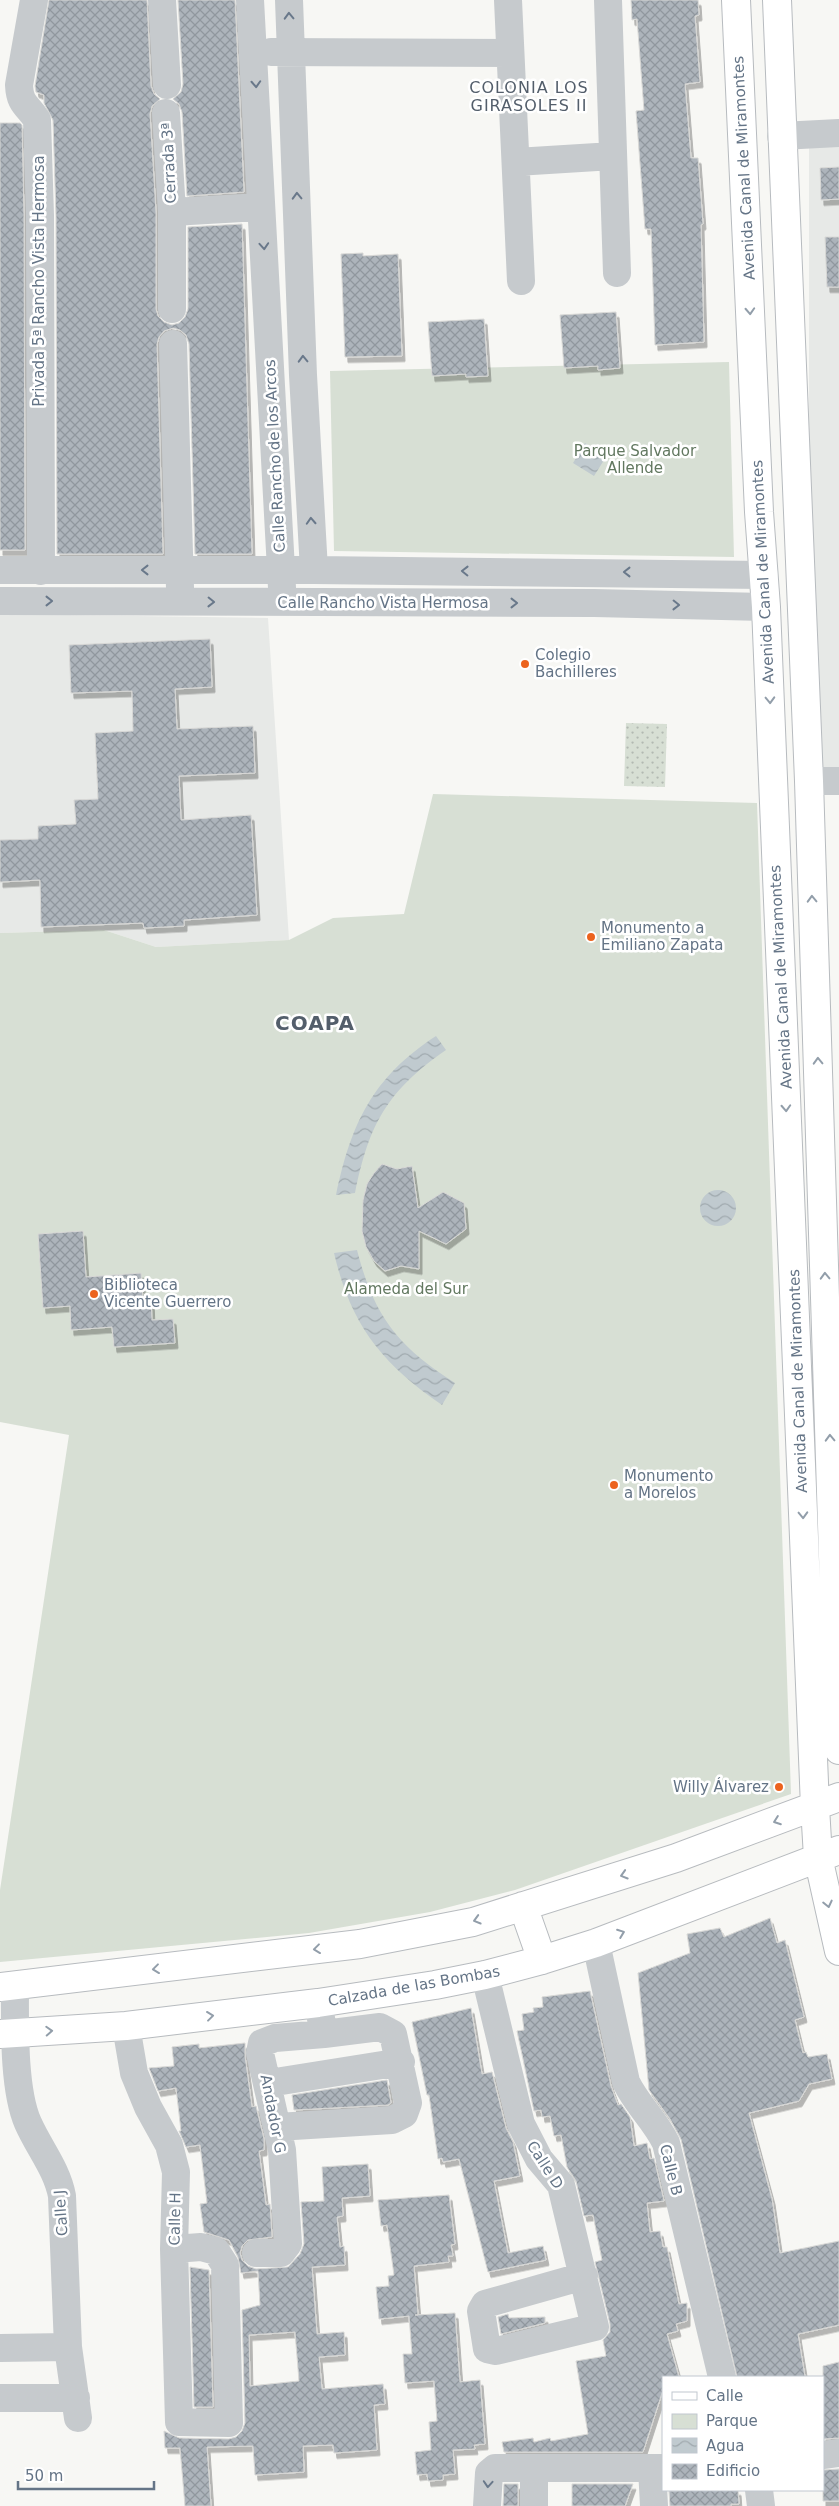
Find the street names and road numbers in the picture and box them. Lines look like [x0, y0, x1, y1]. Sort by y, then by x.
street label: Avenida Canal de Miramontes [729, 55, 759, 280]
street label: Cerrada 3ª [158, 122, 180, 204]
street label: Privada 5ª Rancho Vista Hermosa [30, 155, 48, 407]
street label: Calle Rancho de los Arcos [261, 359, 289, 553]
street label: Avenida Canal de Miramontes [748, 459, 778, 684]
street label: Calle Rancho Vista Hermosa [277, 594, 489, 612]
street label: Avenida Canal de Miramontes [766, 864, 796, 1089]
street label: Avenida Canal de Miramontes [785, 1268, 811, 1493]
street label: Calzada de las Bombas [327, 1962, 502, 2010]
street label: Andador G [257, 2073, 289, 2155]
street label: Calle D [523, 2138, 567, 2192]
street label: Calle B [656, 2142, 686, 2198]
street label: Calle J [50, 2189, 72, 2237]
street label: Calle H [166, 2192, 184, 2246]

